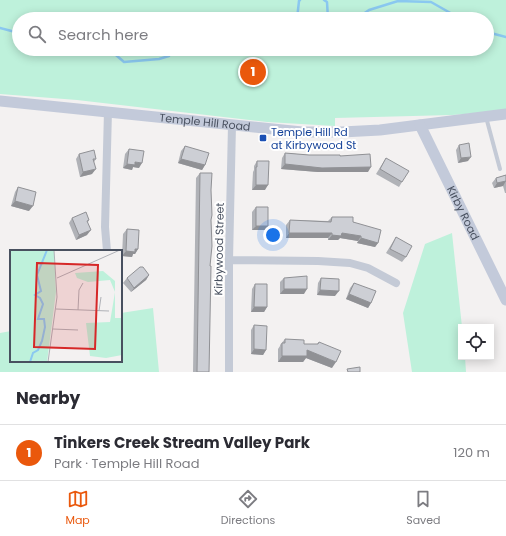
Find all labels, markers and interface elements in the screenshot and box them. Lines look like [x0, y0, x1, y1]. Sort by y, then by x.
search box [12, 12, 494, 56]
icon: search [26, 23, 48, 45]
text: Search here [58, 24, 148, 45]
pin: 1 [240, 57, 266, 87]
street label: Temple Hill Road [159, 109, 251, 135]
place label: Temple Hill Rd at Kirbywood St [271, 124, 356, 153]
marker: Temple Hill Rd at Kirbywood St [258, 133, 268, 143]
street label: Kirby Road [443, 183, 483, 243]
street label: Kirbywood Street [210, 203, 228, 295]
your location [263, 225, 283, 245]
inset map [10, 250, 122, 362]
map controls [458, 324, 494, 360]
button: locate [458, 324, 494, 360]
text: Nearby [16, 386, 80, 410]
text: Tinkers Creek Stream Valley Park [54, 432, 310, 453]
text: 1 [27, 443, 31, 462]
text: 120 m [453, 443, 490, 462]
text: Park · Temple Hill Road [54, 454, 199, 473]
tab: Map [65, 488, 90, 529]
tab: Directions [221, 488, 275, 529]
tab: Saved [406, 488, 441, 529]

